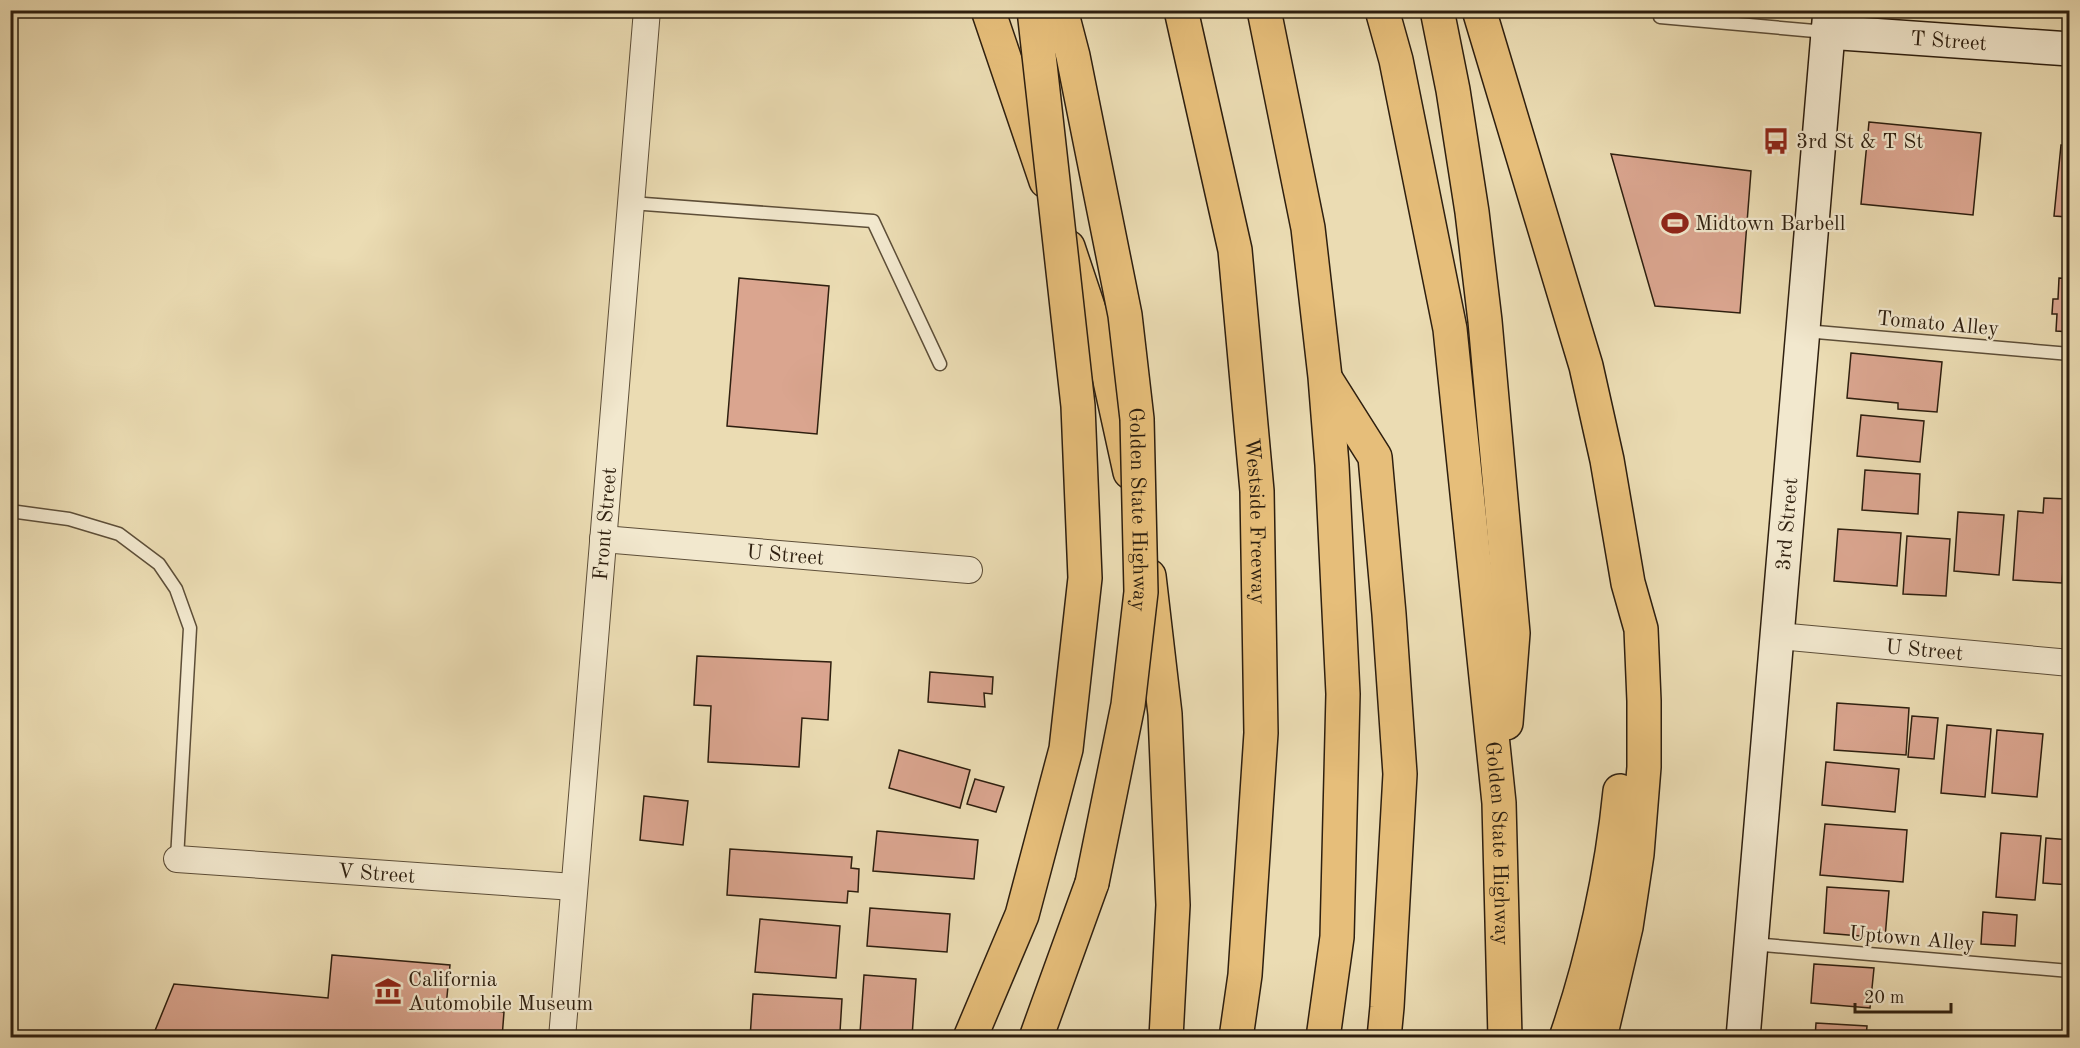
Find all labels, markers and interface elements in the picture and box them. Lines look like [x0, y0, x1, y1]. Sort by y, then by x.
street label: T Street [1910, 29, 1988, 55]
bus stop icon: 3rd St & T St [1761, 126, 1791, 156]
place label: 3rd St & T St [1796, 132, 1924, 153]
sports icon: Midtown Barbell [1660, 208, 1690, 238]
place label: Midtown Barbell [1695, 214, 1846, 235]
street label: Tomato Alley [1876, 309, 2000, 340]
street label: Golden State Highway [1124, 406, 1150, 613]
street label: Westside Freeway [1240, 437, 1268, 605]
street label: Front Street [591, 466, 621, 581]
street label: 3rd Street [1774, 477, 1802, 571]
street label: U Street [745, 542, 825, 570]
street label: U Street [1884, 637, 1964, 665]
street label: Golden State Highway [1481, 740, 1512, 946]
street label: V Street [337, 861, 416, 888]
street label: Uptown Alley [1848, 924, 1976, 955]
place label: California Automobile Museum [408, 970, 593, 1015]
museum icon: California Automobile Museum [373, 976, 403, 1006]
scale bar [1855, 976, 1951, 1014]
text: 20 m [1864, 989, 1904, 1007]

